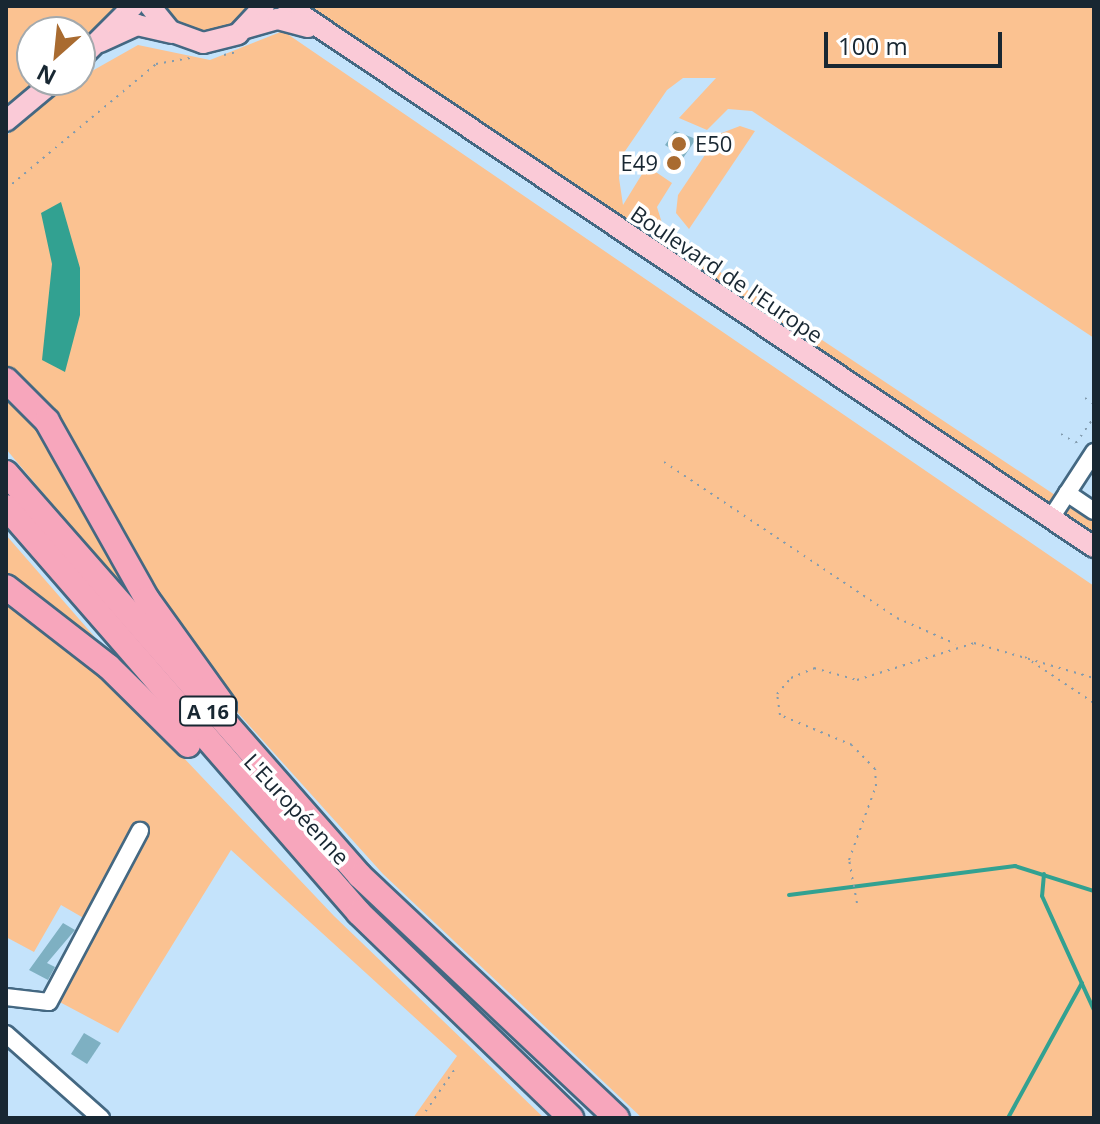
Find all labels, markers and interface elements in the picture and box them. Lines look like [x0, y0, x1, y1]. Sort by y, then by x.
north arrow [16, 16, 96, 96]
scale bar [828, 16, 1006, 66]
text: 100 m [838, 29, 908, 62]
text: N [31, 58, 61, 93]
place label: E50 [695, 131, 732, 157]
marker: E50 [670, 135, 688, 153]
place label: E49 [621, 150, 658, 176]
marker: E49 [665, 154, 683, 172]
street label: Boulevard de l'Europe [626, 200, 828, 348]
road number: A 16 [178, 695, 238, 727]
street label: L'Européenne [239, 748, 355, 870]

